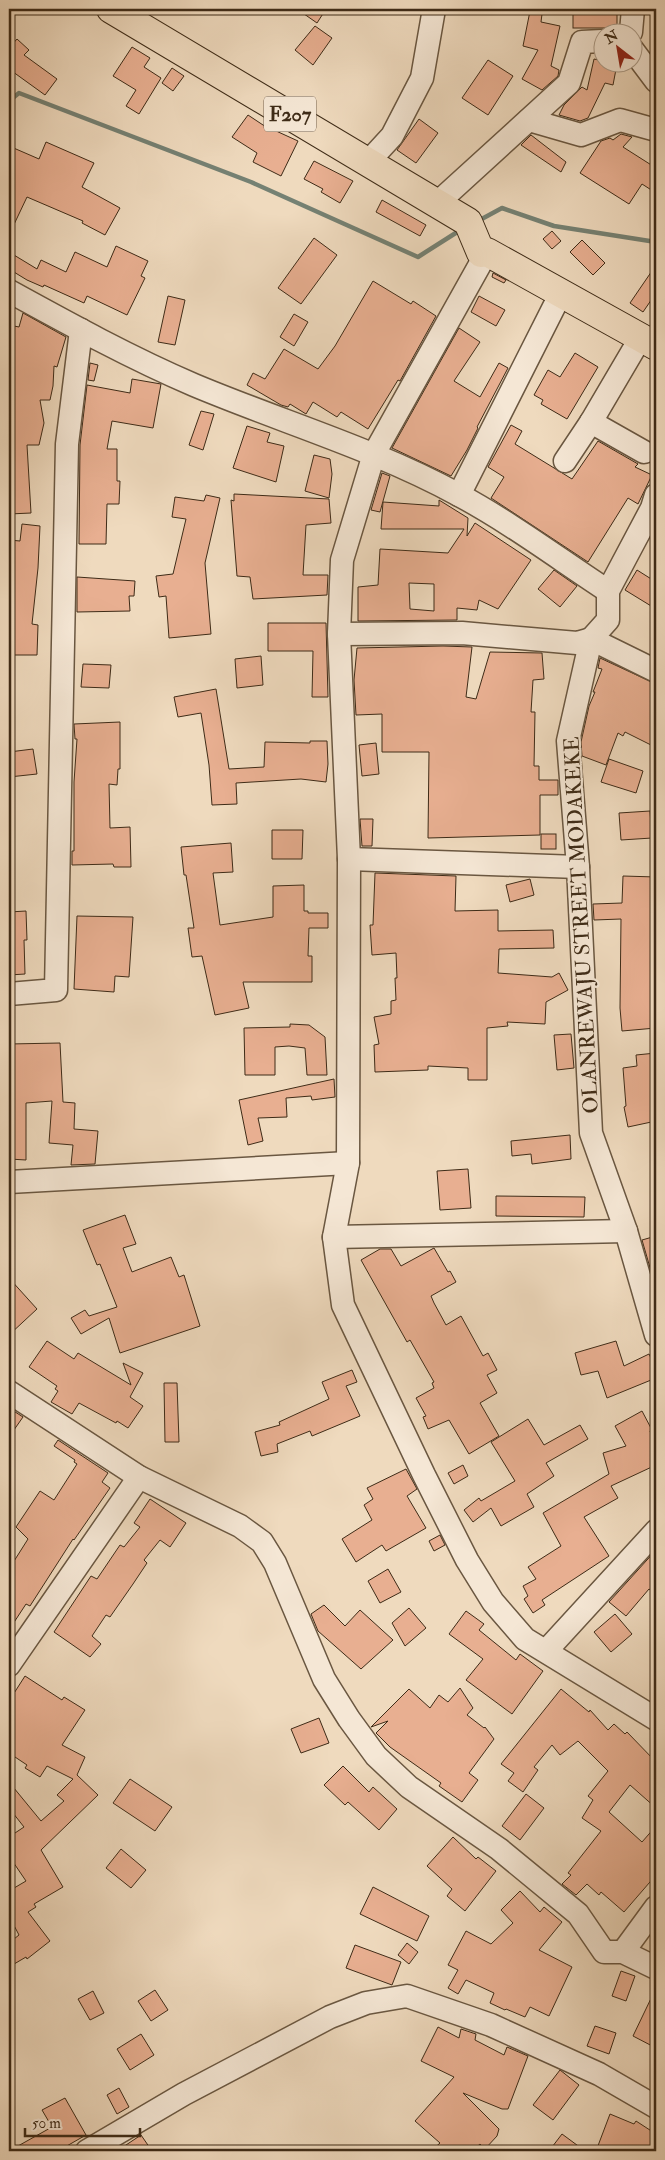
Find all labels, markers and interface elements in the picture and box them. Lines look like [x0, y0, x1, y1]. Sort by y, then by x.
north arrow [592, 22, 642, 72]
text: N [601, 27, 622, 48]
road number: F207 [264, 96, 316, 132]
street label: OLANREWAJU STREET MODAKEKE [558, 736, 605, 1114]
scale bar [25, 2105, 140, 2137]
text: 50 m [32, 2114, 61, 2133]

